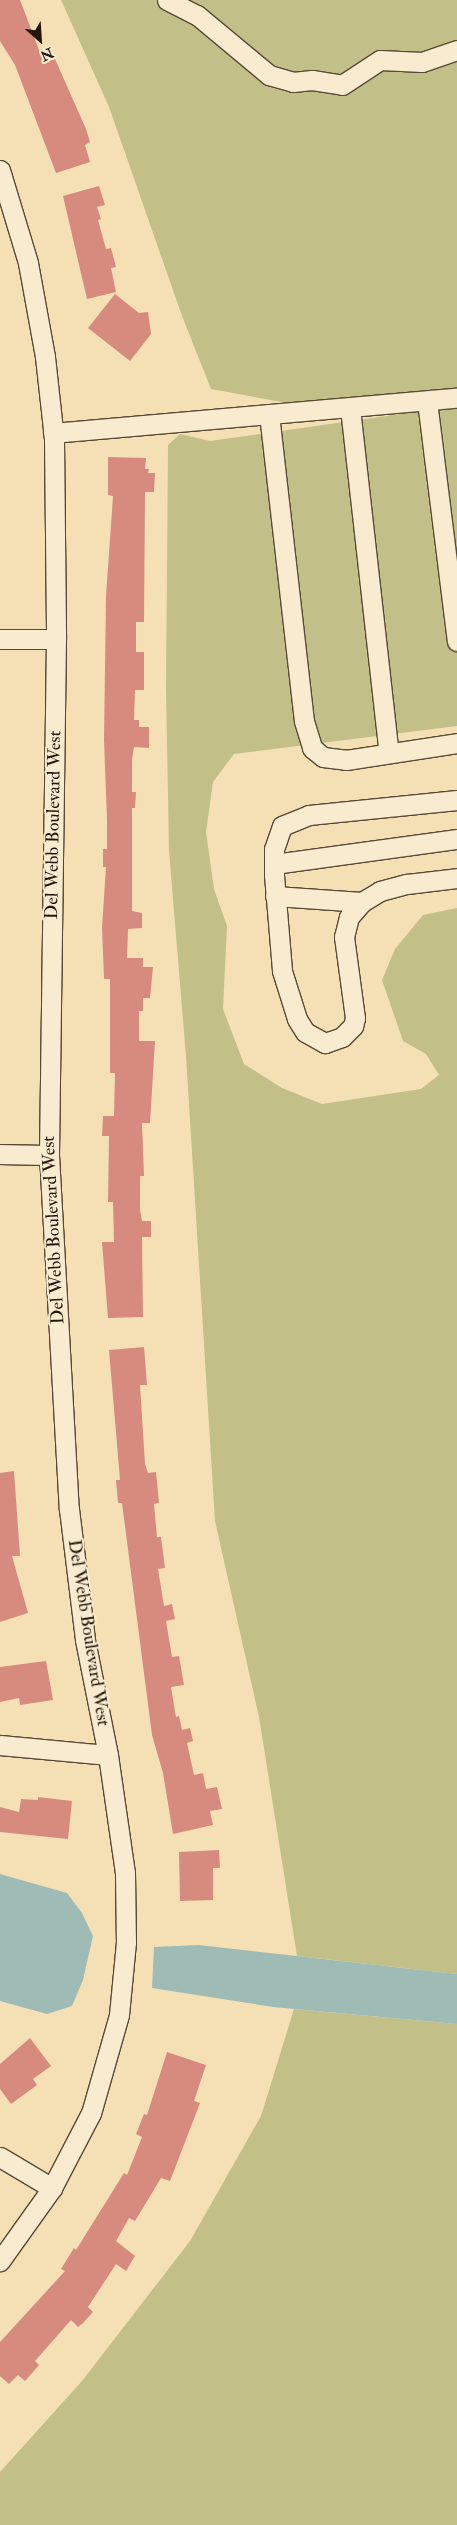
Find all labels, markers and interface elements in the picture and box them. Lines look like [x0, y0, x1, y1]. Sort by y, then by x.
north arrow [15, 15, 65, 65]
text: N [37, 44, 56, 64]
street label: Del Webb Boulevard West [42, 730, 66, 920]
street label: Del Webb Boulevard West [38, 1135, 70, 1325]
street label: Del Webb Boulevard West [63, 1538, 113, 1728]

